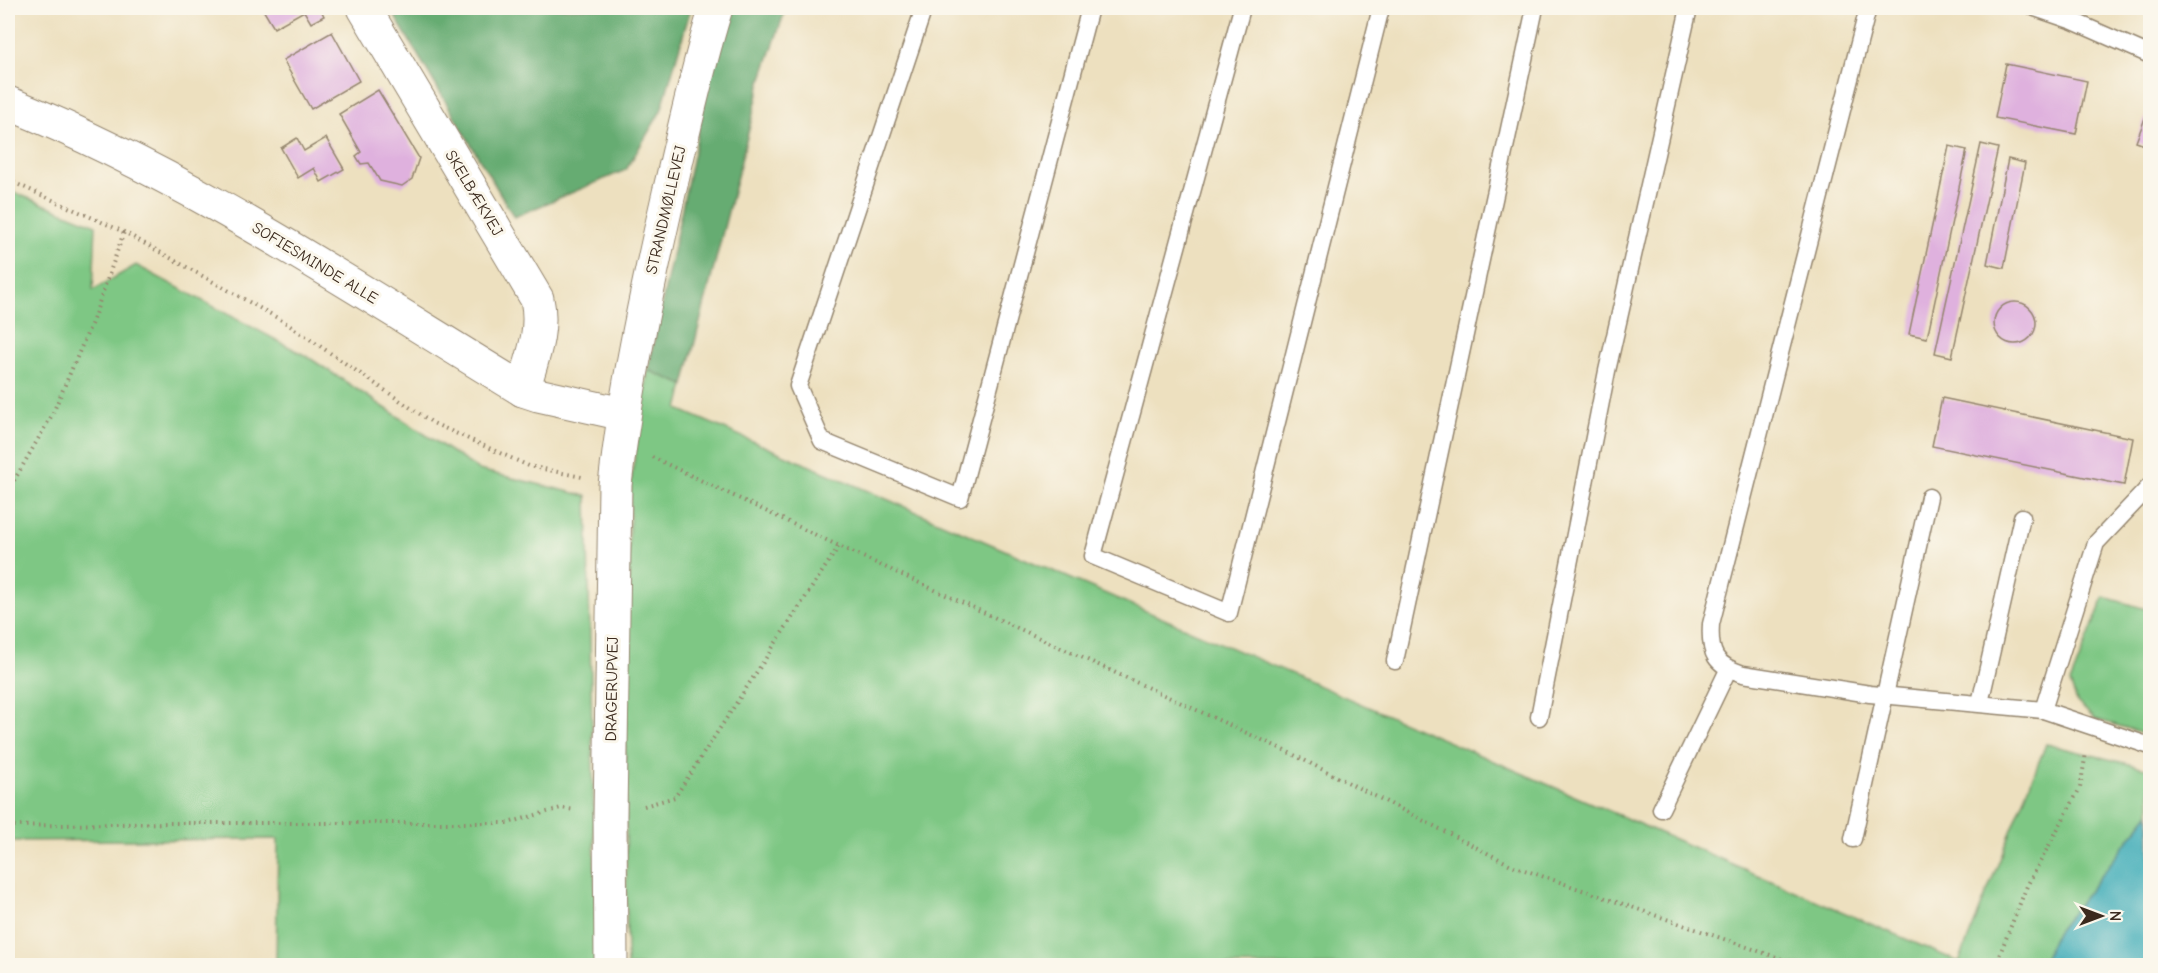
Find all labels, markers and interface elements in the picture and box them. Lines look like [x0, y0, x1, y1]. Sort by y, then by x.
street label: STRANDMØLLEVEJ [642, 144, 690, 276]
street label: SKELBÆKVEJ [441, 147, 507, 239]
street label: SOFIESMINDE ALLE [249, 218, 381, 308]
street label: DRAGERUPVEJ [602, 636, 622, 742]
north arrow [2071, 886, 2131, 946]
text: N [2106, 911, 2124, 921]

